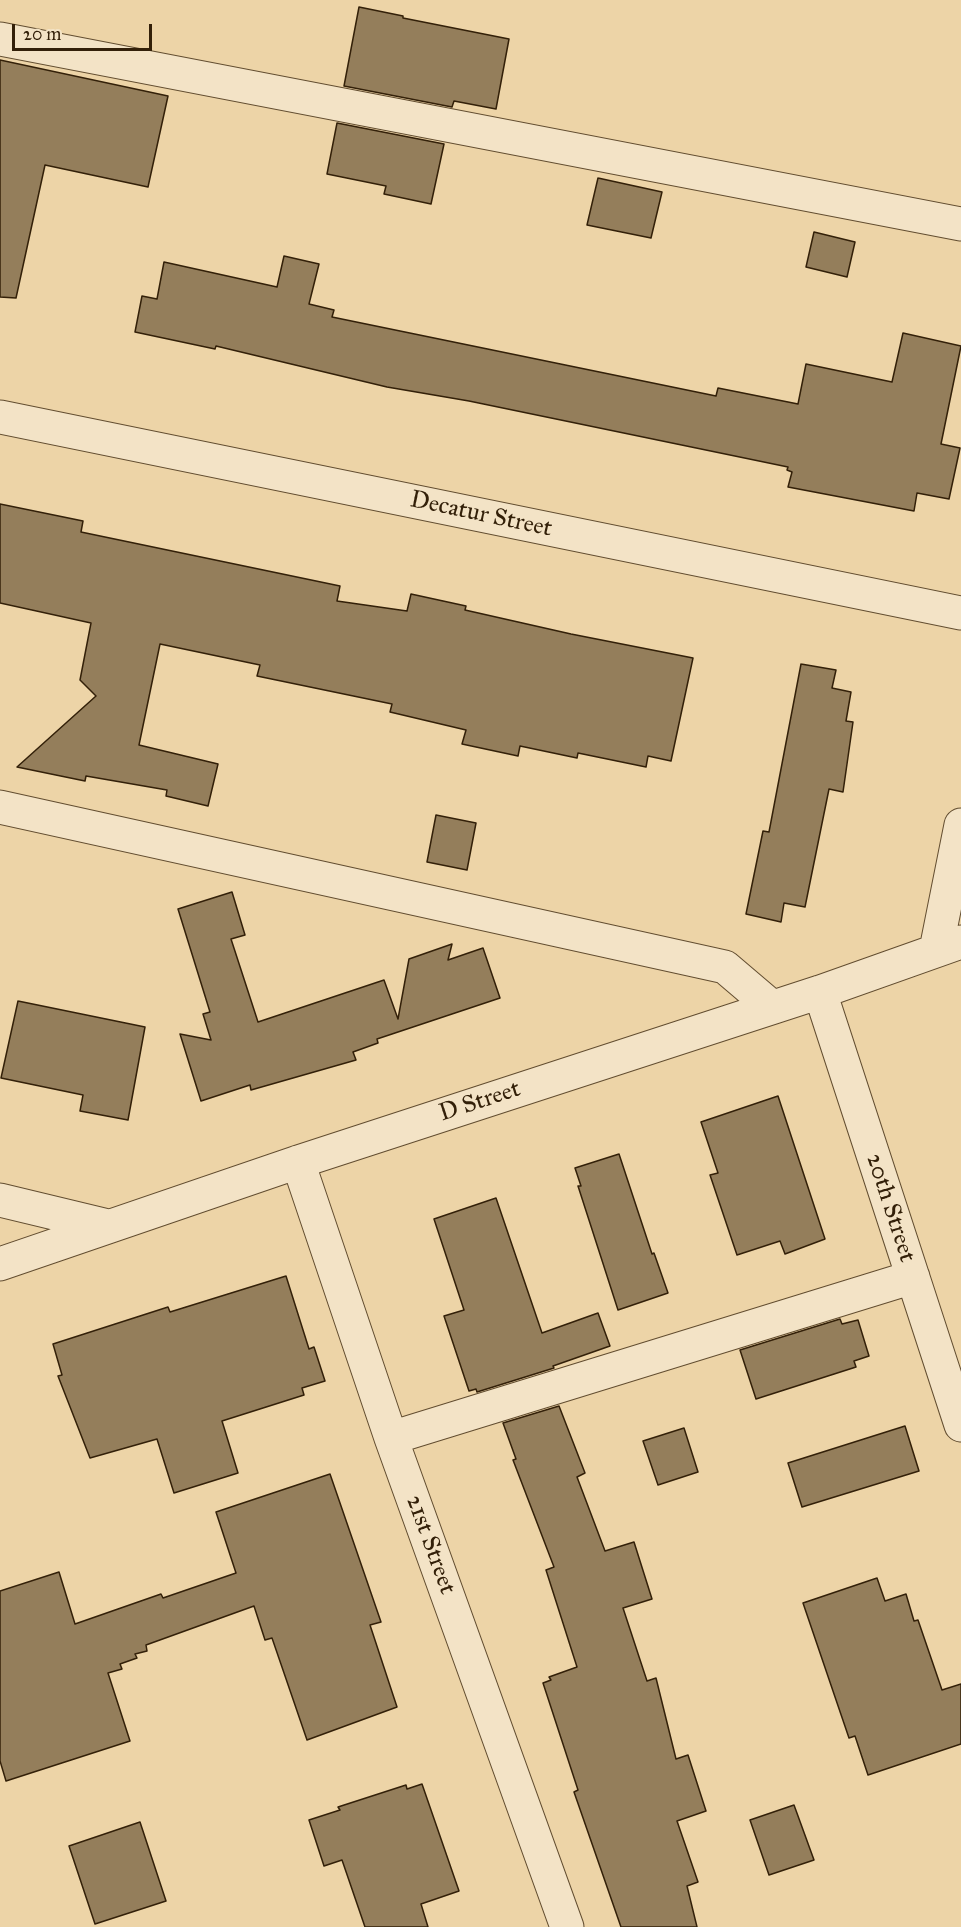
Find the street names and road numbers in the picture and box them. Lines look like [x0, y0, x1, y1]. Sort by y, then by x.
street label: Decatur Street [407, 486, 555, 544]
street label: D Street [436, 1075, 524, 1129]
street label: 20th Street [859, 1150, 921, 1266]
street label: 21st Street [399, 1492, 461, 1598]

